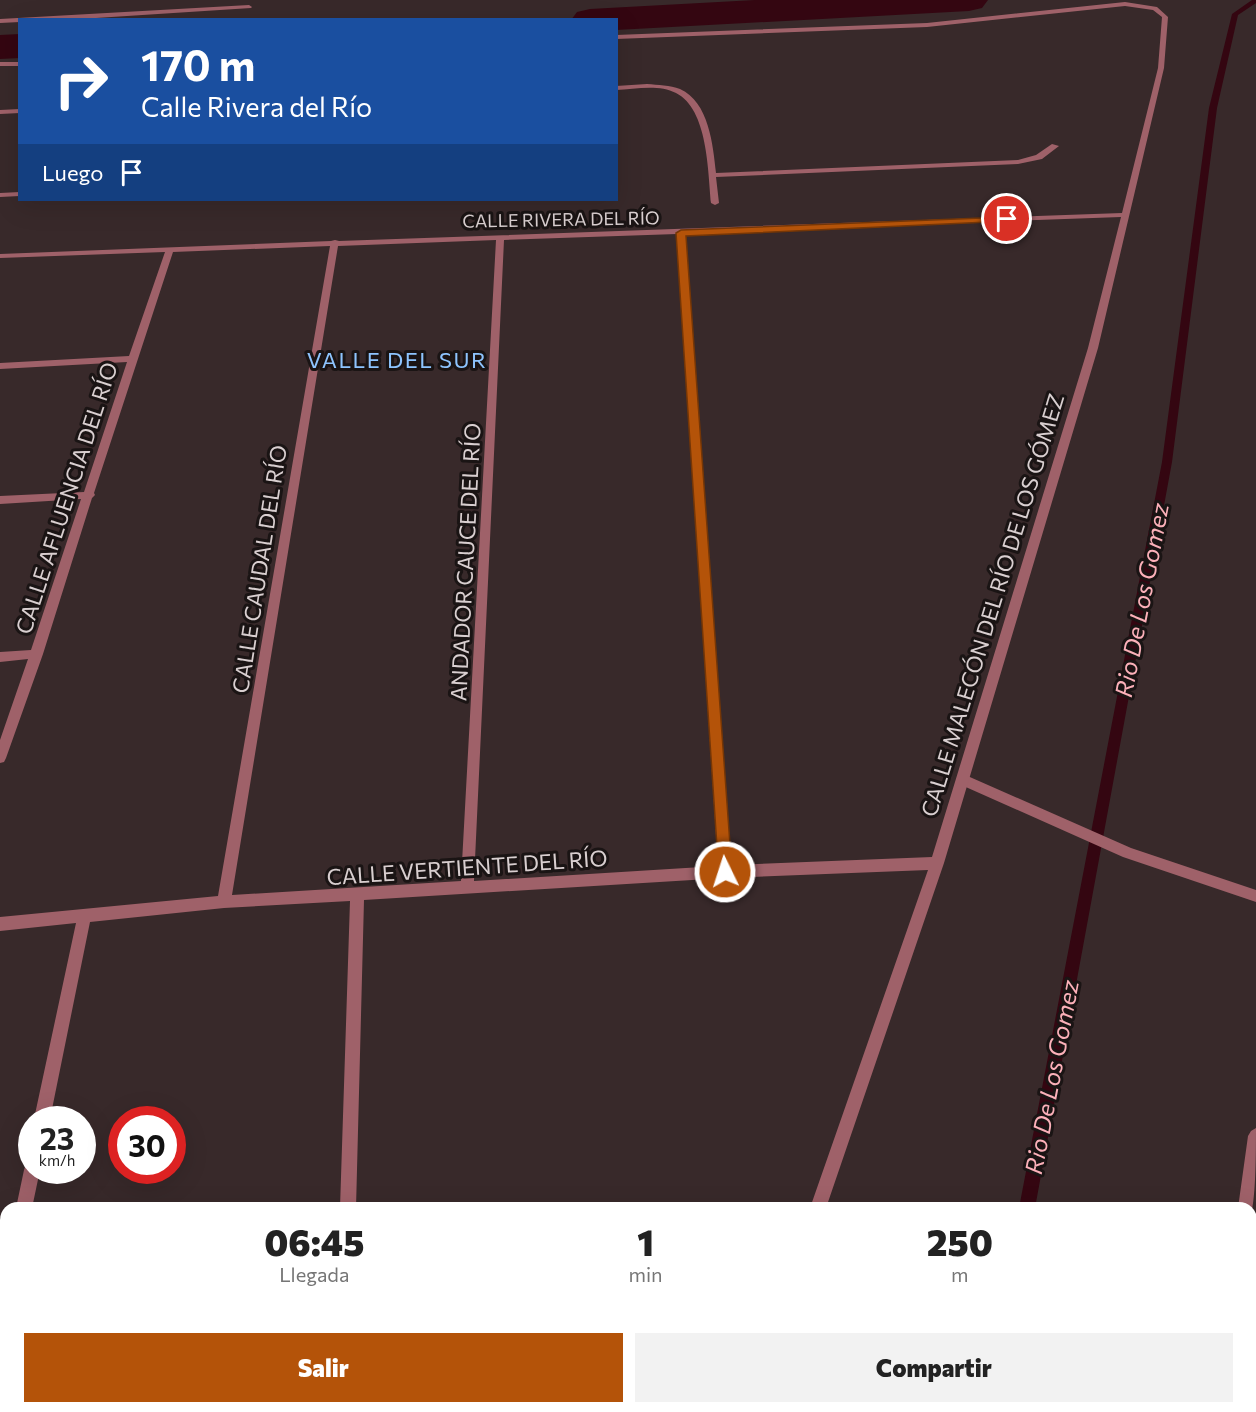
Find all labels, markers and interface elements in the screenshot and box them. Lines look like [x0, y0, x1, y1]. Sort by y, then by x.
text: 170 m [141, 38, 255, 90]
icon: right [42, 42, 120, 120]
text: Calle Rivera del Río [141, 90, 372, 123]
icon: arrive [115, 156, 148, 189]
text: Luego [42, 159, 103, 186]
pin [981, 193, 1032, 244]
icon: arrive [990, 202, 1023, 235]
street label: CALLE RIVERA DEL RÍO [462, 206, 660, 232]
district label: VALLE DEL SUR [307, 346, 487, 373]
street label: CALLE AFLUENCIA DEL RÍO [9, 359, 123, 637]
street label: CALLE MALECÓN DEL RÍO DE LOS GÓMEZ [915, 390, 1069, 820]
street label: ANDADOR CAUCE DEL RÍO [444, 422, 486, 702]
street label: CALLE CAUDAL DEL RÍO [226, 443, 292, 695]
water label: Rio De Los Gomez [1108, 501, 1174, 699]
position arrow [693, 840, 757, 904]
street label: CALLE VERTIENTE DEL RÍO [326, 844, 608, 890]
water label: Rio De Los Gomez [1018, 978, 1084, 1176]
speed limit sign: 30 [108, 1106, 186, 1184]
text: 23 [40, 1119, 74, 1156]
text: km/h [39, 1151, 75, 1169]
text: 06:45 [264, 1219, 364, 1263]
text: 1 [637, 1219, 654, 1263]
text: 250 [927, 1219, 993, 1263]
text: Llegada [279, 1262, 349, 1286]
text: min [629, 1262, 663, 1286]
text: m [951, 1262, 969, 1286]
button: Salir [24, 1333, 623, 1402]
button: Compartir [635, 1333, 1233, 1402]

